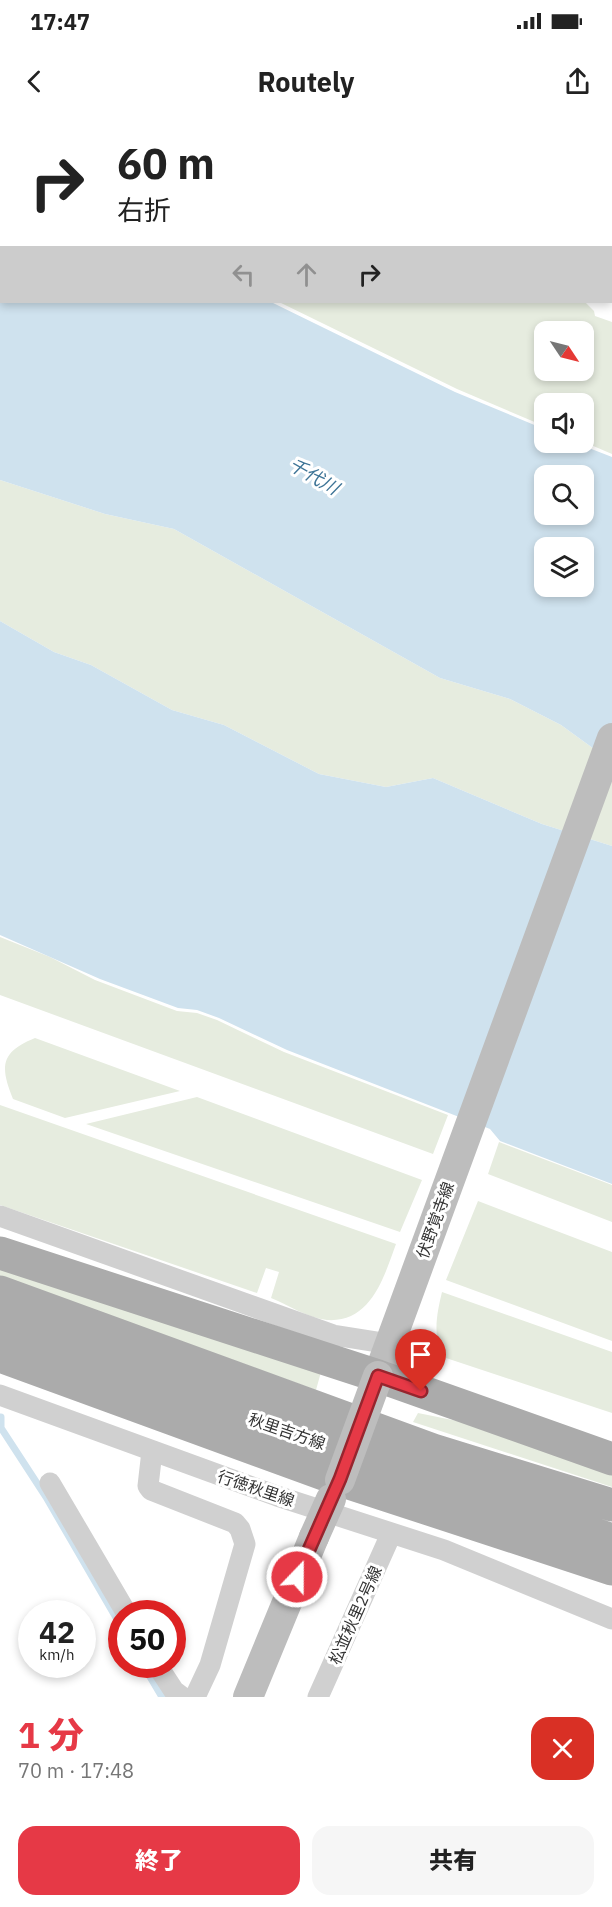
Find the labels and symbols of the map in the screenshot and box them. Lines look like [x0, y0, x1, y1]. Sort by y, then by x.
north arrow [534, 321, 594, 381]
water label: 千代川 [285, 453, 345, 500]
street label: 伏野覚寺線 [412, 1179, 458, 1261]
pin [395, 1329, 446, 1391]
street label: 秋里吉方線 [246, 1409, 328, 1453]
street label: 行徳秋里線 [215, 1466, 297, 1510]
position arrow [265, 1545, 329, 1609]
street label: 松並秋里2号線 [324, 1563, 386, 1667]
speed limit sign: 50 [108, 1600, 186, 1678]

